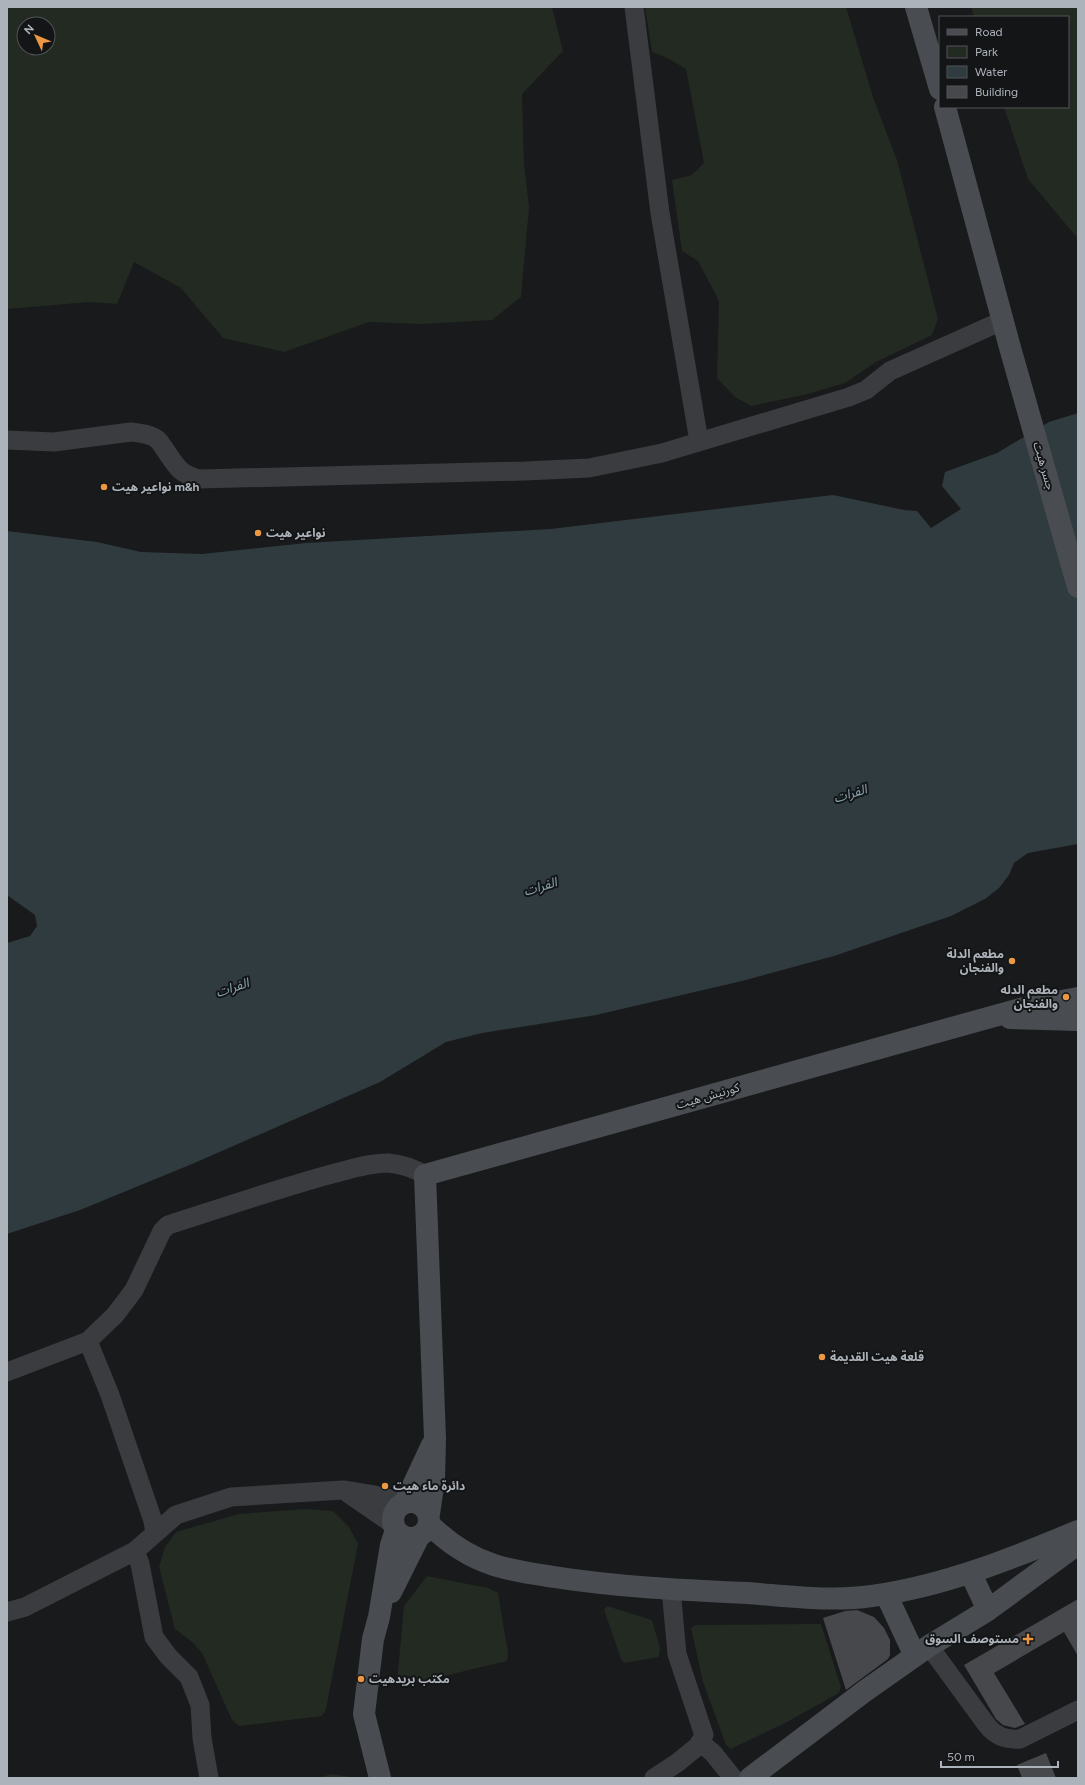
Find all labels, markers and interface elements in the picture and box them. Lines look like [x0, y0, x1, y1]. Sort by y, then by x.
north arrow [16, 16, 56, 56]
legend [939, 16, 1069, 108]
text: N [22, 22, 37, 37]
text: Road [975, 25, 1003, 39]
text: Park [975, 45, 998, 59]
text: Water [975, 65, 1007, 79]
text: Building [975, 85, 1018, 99]
street label: جسر هيت [1030, 440, 1058, 492]
place label: نواعير هيت m&h [112, 480, 200, 494]
marker: نواعير هيت m&h [99, 482, 109, 492]
place label: نواعير هيت [266, 526, 326, 540]
marker: نواعير هيت [253, 528, 263, 538]
water label: الفرات [832, 781, 871, 807]
water label: الفرات [522, 874, 561, 900]
place label: مطعم الدلة والفنجان [947, 947, 1004, 975]
marker: مطعم الدلة والفنجان [1007, 956, 1017, 966]
water label: الفرات [214, 975, 253, 1001]
place label: مطعم الدله والفنجان [1001, 983, 1058, 1011]
marker: مطعم الدله والفنجان [1061, 992, 1071, 1002]
street label: كورنيش هيت [675, 1080, 742, 1112]
place label: قلعة هيت القديمة [830, 1350, 924, 1364]
marker: قلعة هيت القديمة [817, 1352, 827, 1362]
place label: دائرة ماء هيت [393, 1479, 465, 1493]
marker: دائرة ماء هيت [380, 1481, 390, 1491]
place label: مستوصف السوق [925, 1632, 1019, 1646]
marker: مستوصف السوق [1022, 1633, 1034, 1645]
place label: مكتب بريدهيت [369, 1672, 450, 1686]
marker: مكتب بريدهيت [356, 1674, 366, 1684]
scale bar [941, 1743, 1058, 1769]
text: 50 m [947, 1750, 975, 1764]

